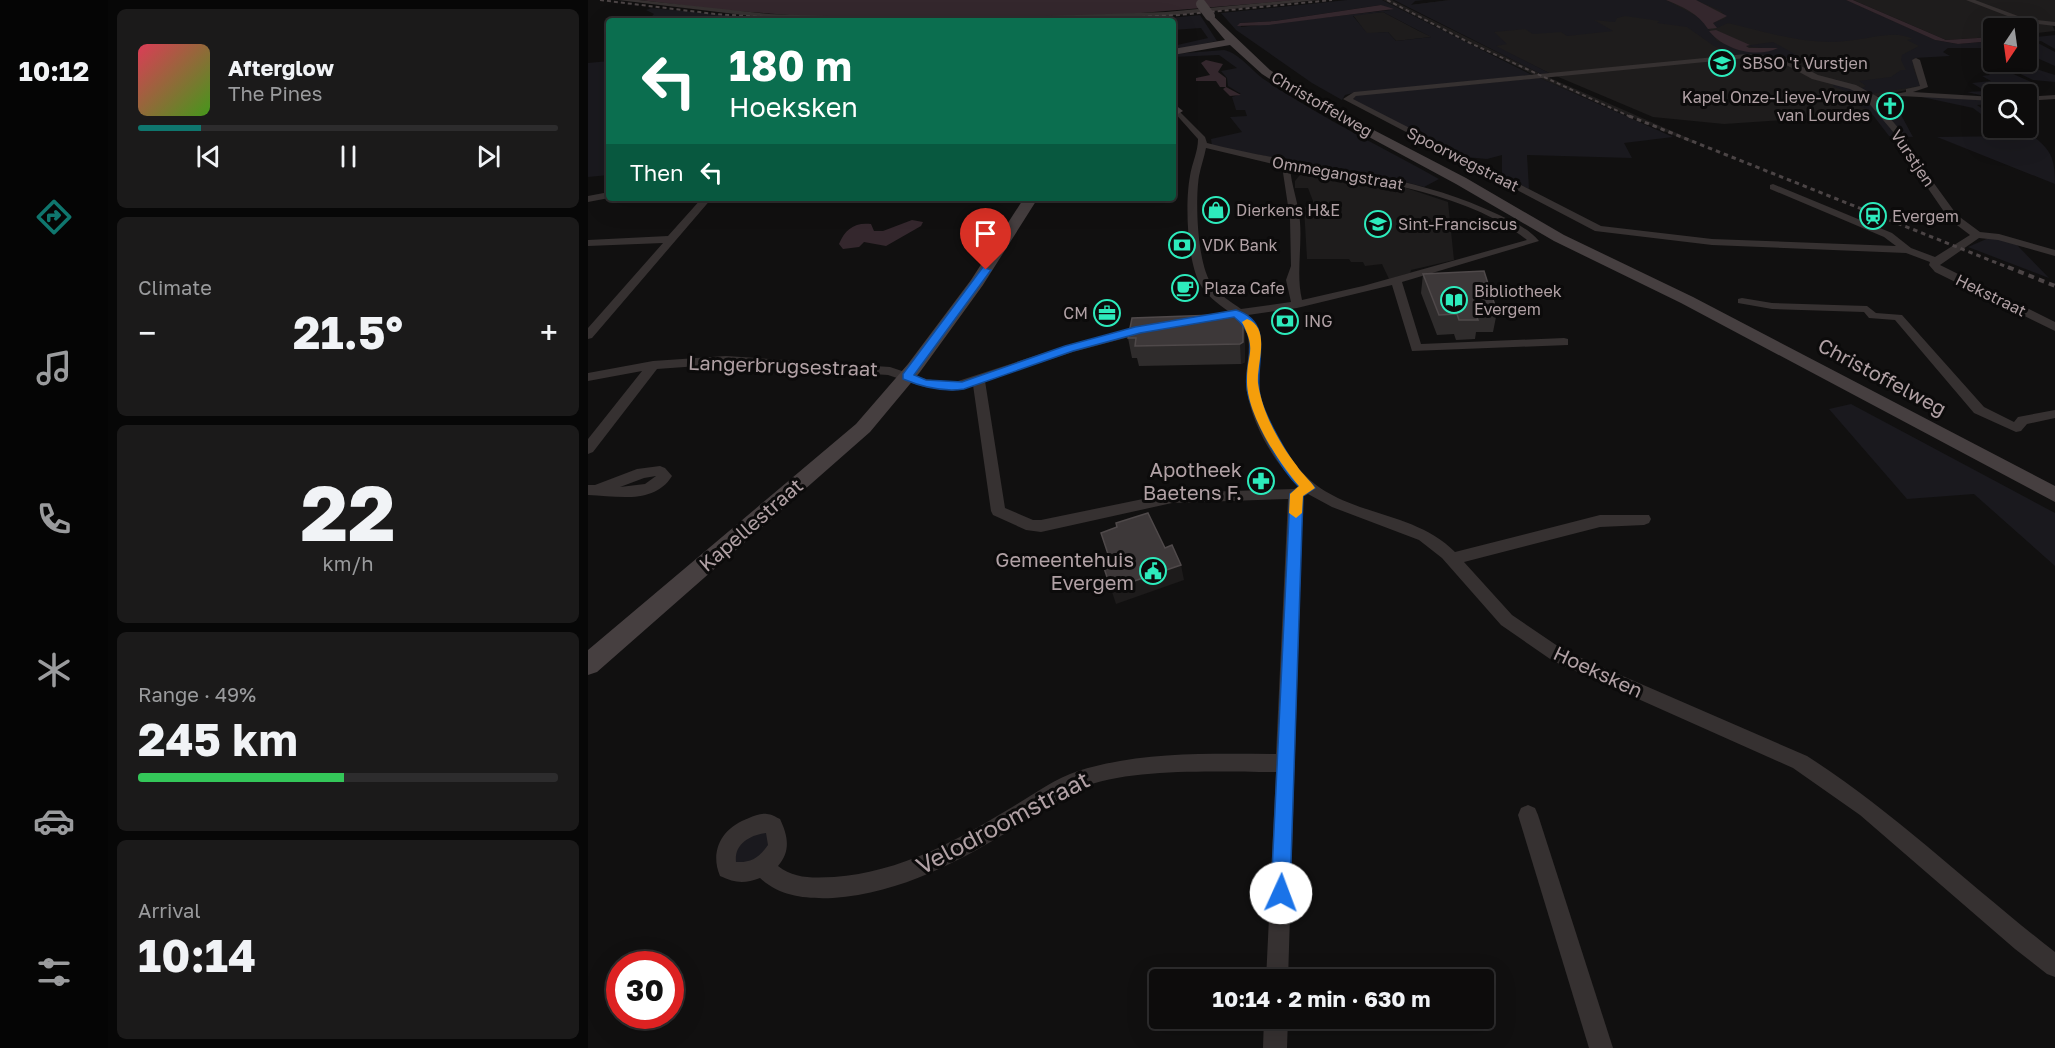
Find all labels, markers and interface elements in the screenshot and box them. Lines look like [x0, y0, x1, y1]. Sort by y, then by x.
north arrow [1983, 18, 2037, 72]
map controls [1983, 18, 2037, 138]
text: 180 m [729, 40, 852, 90]
icon: left [630, 42, 708, 120]
school or university icon: SBSO 't Vurstjen [1707, 48, 1737, 78]
place label: SBSO 't Vurstjen [1742, 53, 1868, 73]
text: Afterglow [228, 54, 334, 81]
text: 10:12 [19, 55, 89, 87]
street label: Christoffelweg [1268, 67, 1376, 141]
text: The Pines [228, 81, 322, 105]
button: search [1983, 84, 2037, 138]
place label: Kapel Onze-Lieve-Vrouw van Lourdes [1682, 87, 1870, 125]
text: Hoeksken [729, 91, 858, 123]
church icon: Kapel Onze-Lieve-Vrouw van Lourdes [1875, 91, 1905, 121]
street label: Spoorwegstraat [1404, 122, 1522, 196]
street label: Vurstjen [1887, 126, 1939, 190]
icon: previous [192, 140, 225, 173]
icon: pause [332, 140, 365, 173]
icon: next [472, 140, 505, 173]
street label: Ommegangstraat [1271, 152, 1405, 194]
icon: left [695, 156, 728, 189]
text: Then [630, 159, 683, 186]
shop icon: Dierkens H&E [1201, 195, 1231, 225]
icon: directions [33, 196, 75, 238]
place label: Dierkens H&E [1236, 200, 1340, 220]
station icon: Evergem [1858, 201, 1888, 231]
place label: Evergem [1892, 206, 1959, 226]
pin [960, 208, 1011, 270]
school or university icon: Sint-Franciscus [1363, 209, 1393, 239]
place label: Sint-Franciscus [1398, 214, 1517, 234]
icon: arrive [969, 217, 1002, 250]
bank icon: VDK Bank [1167, 230, 1197, 260]
place label: VDK Bank [1202, 235, 1278, 255]
street label: Hekstraat [1953, 269, 2029, 321]
cafe icon: Plaza Cafe [1170, 273, 1200, 303]
text: Climate [138, 275, 212, 299]
place label: Plaza Cafe [1204, 278, 1285, 298]
place label: Bibliotheek Evergem [1474, 281, 1562, 319]
library icon: Bibliotheek Evergem [1439, 285, 1469, 315]
office icon: CM [1092, 298, 1122, 328]
place label: CM [1063, 303, 1088, 323]
text: 21.5° [293, 305, 403, 359]
bank icon: ING [1270, 306, 1300, 336]
place label: ING [1304, 311, 1332, 331]
text: − [138, 313, 156, 352]
text: + [540, 313, 558, 352]
street label: Christoffelweg [1814, 332, 1951, 420]
icon: music [33, 347, 75, 389]
street label: Langerbrugsestraat [688, 350, 878, 380]
place label: Apotheek Baetens F. [1143, 457, 1242, 504]
text: 22 [300, 465, 396, 558]
pharmacy icon: Apotheek Baetens F. [1246, 466, 1276, 496]
street label: Kapellestraat [694, 473, 807, 576]
icon: phone [33, 498, 75, 540]
place label: Gemeentehuis Evergem [995, 547, 1134, 594]
text: km/h [323, 551, 373, 575]
public building icon: Gemeentehuis Evergem [1138, 556, 1168, 586]
street label: Hoeksken [1550, 640, 1647, 702]
icon: climate [33, 649, 75, 691]
text: Range · 49% [138, 682, 256, 706]
text: 245 km [138, 712, 298, 766]
street label: Velodroomstraat [911, 764, 1094, 880]
icon: car [33, 800, 75, 842]
position arrow [1249, 861, 1313, 925]
text: Arrival [138, 898, 201, 922]
text: 10:14 [138, 928, 256, 982]
icon: filters [33, 951, 75, 993]
speed limit sign: 30 [606, 951, 684, 1029]
text: 10:14 · 2 min · 630 m [1213, 985, 1430, 1012]

